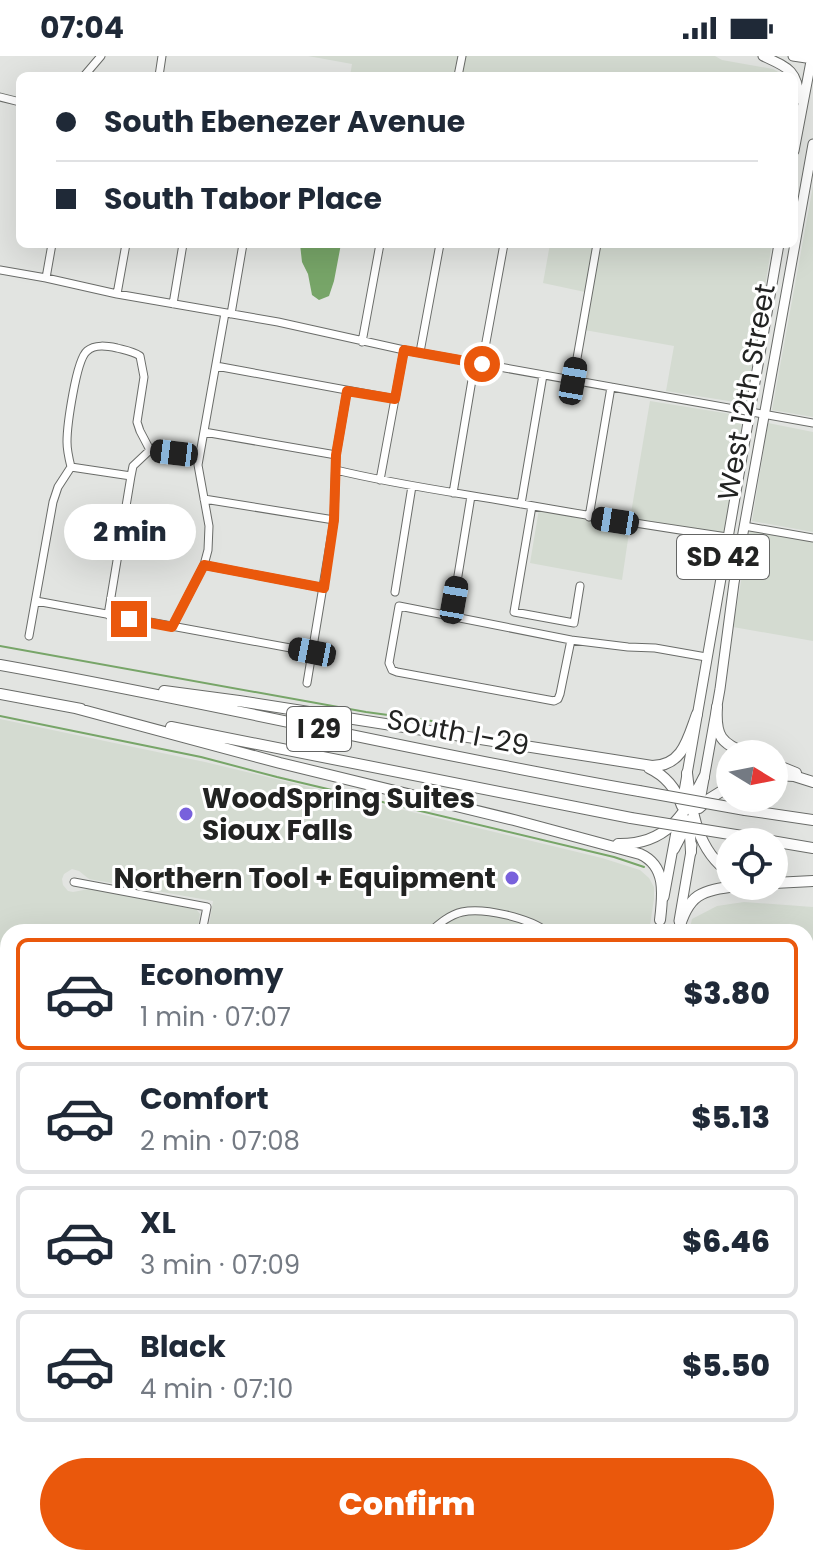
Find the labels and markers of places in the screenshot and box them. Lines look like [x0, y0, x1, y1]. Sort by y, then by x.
place label: WoodSpring Suites Sioux Falls [202, 779, 475, 850]
marker: WoodSpring Suites Sioux Falls [177, 805, 195, 823]
place label: Northern Tool + Equipment [113, 859, 496, 898]
marker: Northern Tool + Equipment [503, 869, 521, 887]

